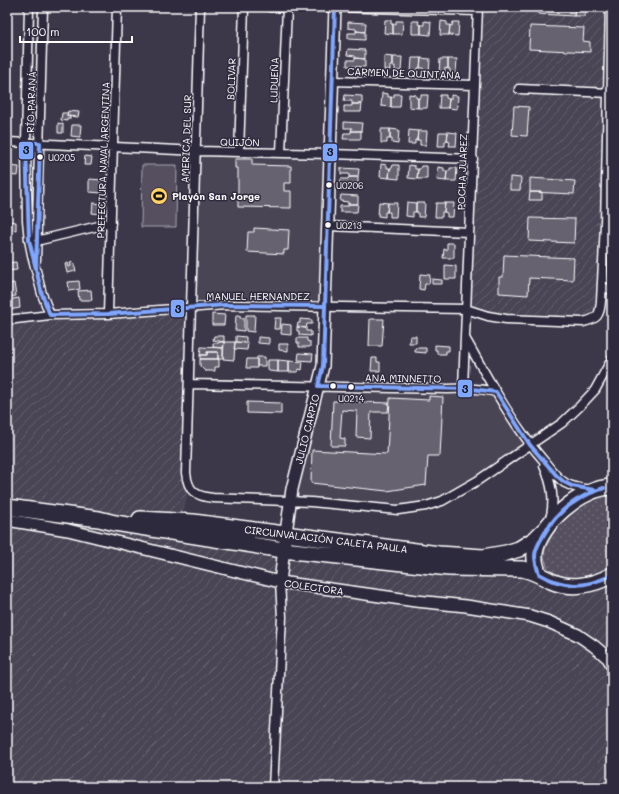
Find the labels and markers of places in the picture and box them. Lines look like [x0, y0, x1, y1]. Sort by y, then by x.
marker: U0205 [35, 152, 45, 162]
place label: U0205 [48, 152, 75, 163]
marker: U0206 [324, 180, 334, 190]
place label: U0206 [336, 180, 364, 191]
sports icon: Playón San Jorge [149, 186, 169, 206]
place label: Playón San Jorge [172, 189, 260, 203]
marker: U0213 [323, 220, 333, 230]
place label: U0213 [336, 220, 362, 231]
unlabelled marker [328, 381, 338, 391]
marker: U0214 [346, 382, 356, 392]
place label: U0214 [338, 393, 365, 404]

